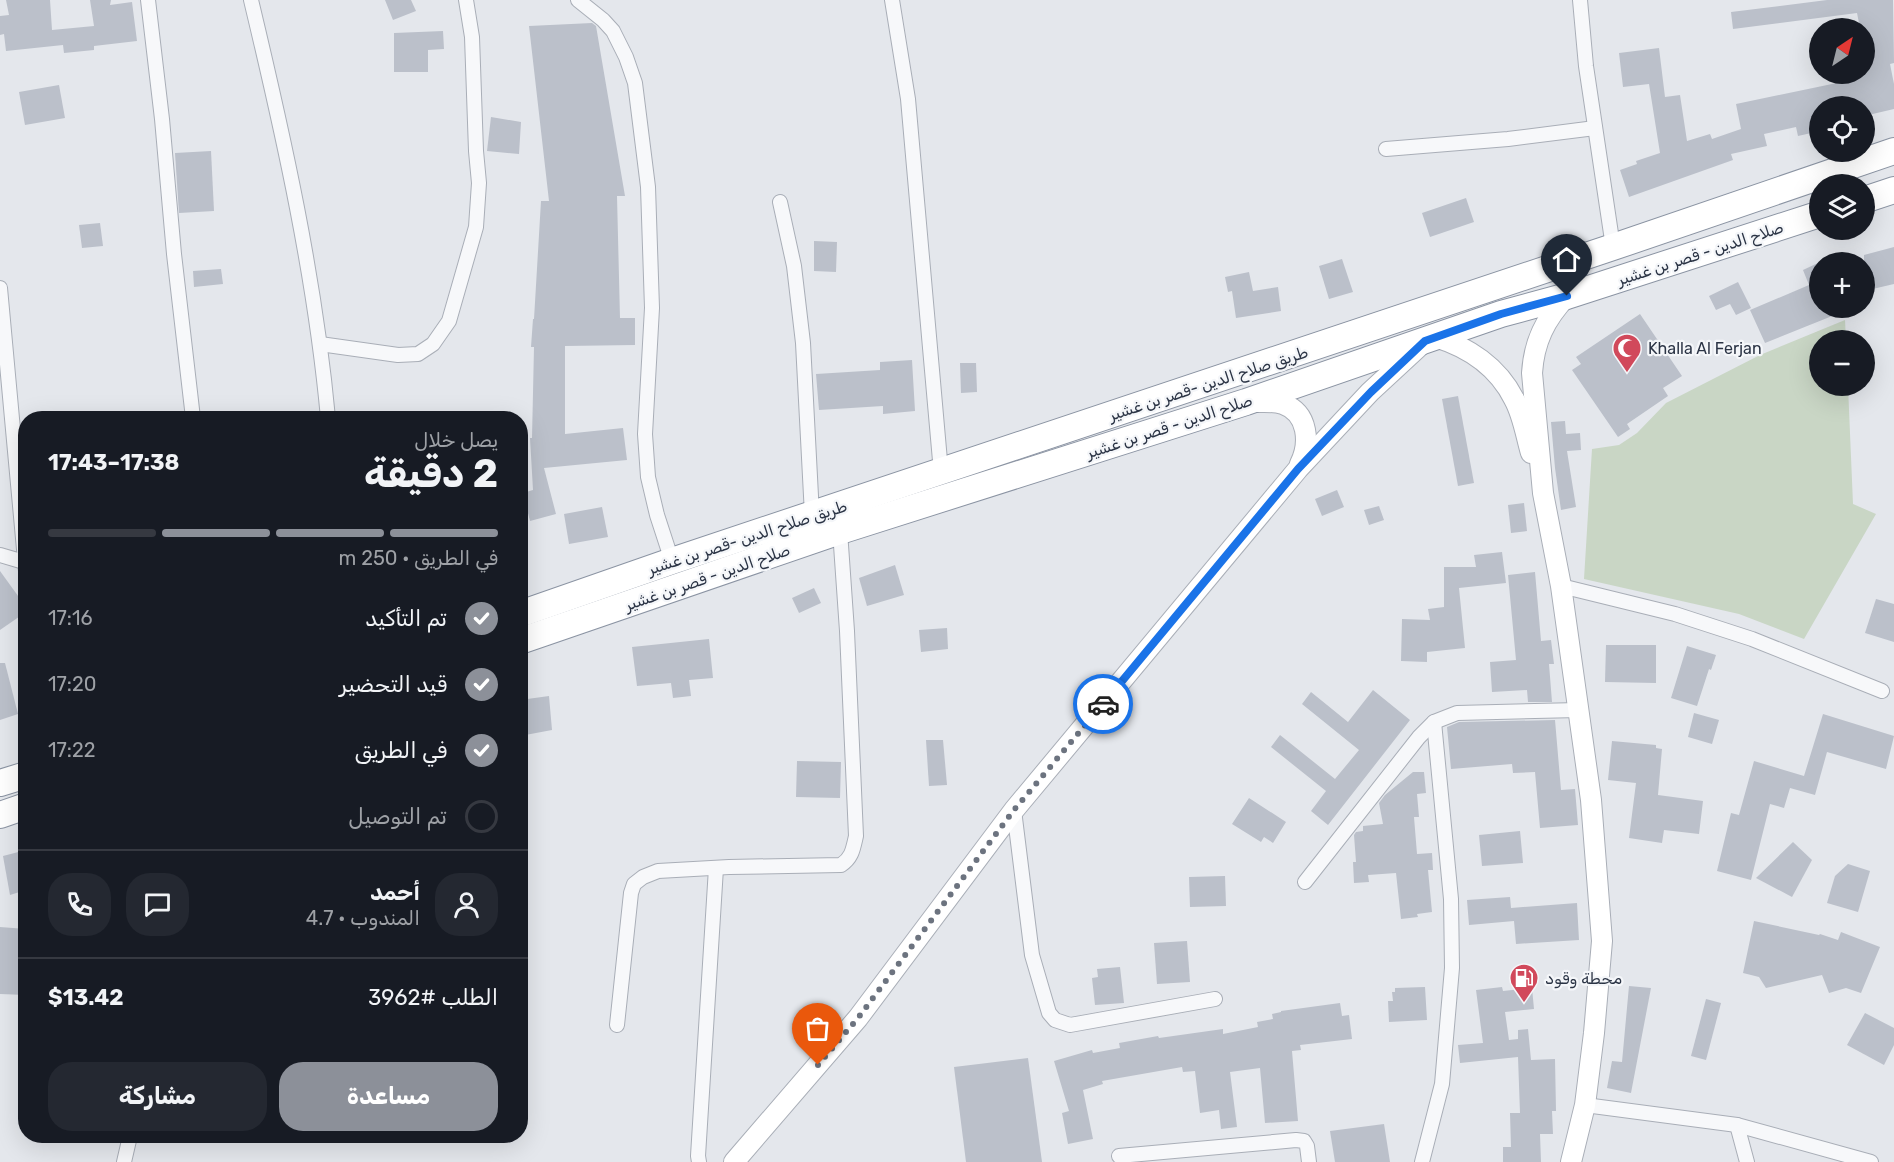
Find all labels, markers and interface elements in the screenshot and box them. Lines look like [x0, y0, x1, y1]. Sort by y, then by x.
north arrow [1809, 18, 1875, 84]
map controls [1809, 18, 1875, 396]
button: locate [1809, 96, 1875, 162]
button: layers [1809, 174, 1875, 240]
street label: صلاح الدين - قصر بن غشير [1614, 218, 1786, 292]
pin [1541, 234, 1592, 296]
icon: home [1550, 243, 1583, 276]
button: + [1809, 252, 1875, 318]
button: − [1809, 330, 1875, 396]
mosque icon: Khalla Al Ferjan [1611, 332, 1643, 374]
place label: Khalla Al Ferjan [1648, 339, 1762, 358]
street label: طريق صلاح الدين -قصر بن غشير [1105, 342, 1311, 427]
street label: صلاح الدين - قصر بن غشير [1083, 391, 1255, 465]
text: يصل خلال [414, 428, 498, 452]
text: 17:38–17:43 [48, 449, 179, 476]
text: 2 دقيقة [364, 451, 498, 497]
street label: طريق صلاح الدين -قصر بن غشير [644, 496, 850, 581]
street label: صلاح الدين - قصر بن غشير [621, 540, 793, 617]
text: في الطريق · 250 m [339, 546, 498, 570]
icon: check [465, 602, 498, 635]
text: تم التأكيد [365, 605, 447, 632]
text: 17:16 [48, 606, 93, 630]
icon: check [465, 668, 498, 701]
text: قيد التحضير [339, 671, 447, 698]
text: 17:20 [48, 672, 96, 696]
courier [1073, 674, 1133, 734]
icon: car [1087, 688, 1120, 721]
icon: check [465, 734, 498, 767]
text: في الطريق [355, 737, 447, 764]
text: 17:22 [48, 738, 95, 762]
text: تم التوصيل [348, 803, 447, 830]
button: phone [48, 873, 111, 936]
button: chat [126, 873, 189, 936]
button: person [435, 873, 498, 936]
text: أحمد [370, 879, 420, 906]
text: المندوب · 4.7 [306, 906, 420, 930]
fuel station icon: محطة وقود [1508, 962, 1540, 1004]
place label: محطة وقود [1545, 969, 1622, 989]
text: $13.42 [48, 984, 124, 1011]
text: الطلب #3962 [368, 984, 498, 1011]
pin [792, 1003, 843, 1065]
icon: bag [801, 1012, 834, 1045]
button: مشاركة [48, 1062, 267, 1131]
button: مساعدة [279, 1062, 498, 1131]

